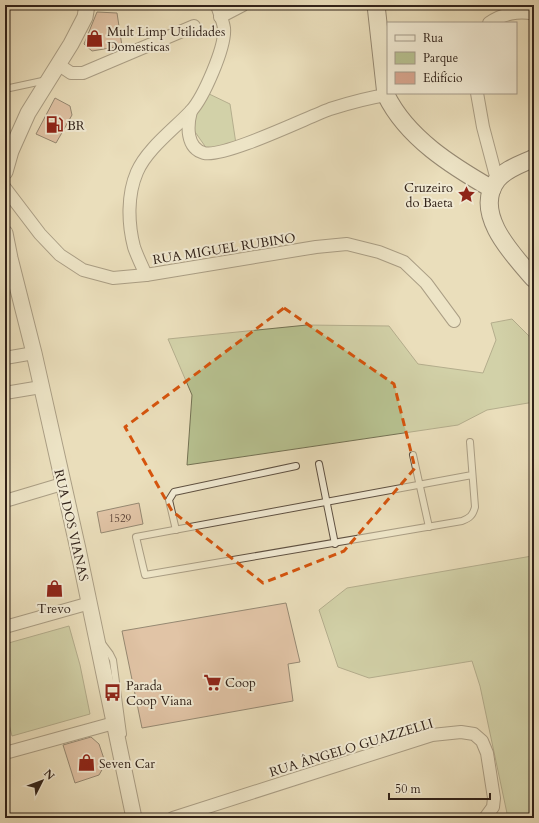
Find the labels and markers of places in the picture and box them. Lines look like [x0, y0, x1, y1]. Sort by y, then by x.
place label: Mult Limp Utilidades Domesticas [107, 23, 225, 56]
shop icon: Mult Limp Utilidades Domesticas [84, 28, 104, 48]
fuel station icon: BR [44, 115, 64, 135]
place label: BR [67, 117, 85, 135]
place label: Cruzeiro do Baeta [404, 179, 453, 212]
place icon: Cruzeiro do Baeta [456, 184, 476, 204]
shop icon: Trevo [44, 579, 64, 599]
place label: Trevo [37, 600, 71, 618]
supermarket icon: Coop [202, 672, 222, 692]
place label: Coop [225, 674, 256, 692]
place label: Parada Coop Viana [126, 677, 193, 710]
bus stop icon: Parada Coop Viana [103, 682, 123, 702]
shop icon: Seven Car [76, 753, 96, 773]
place label: Seven Car [99, 755, 155, 773]

